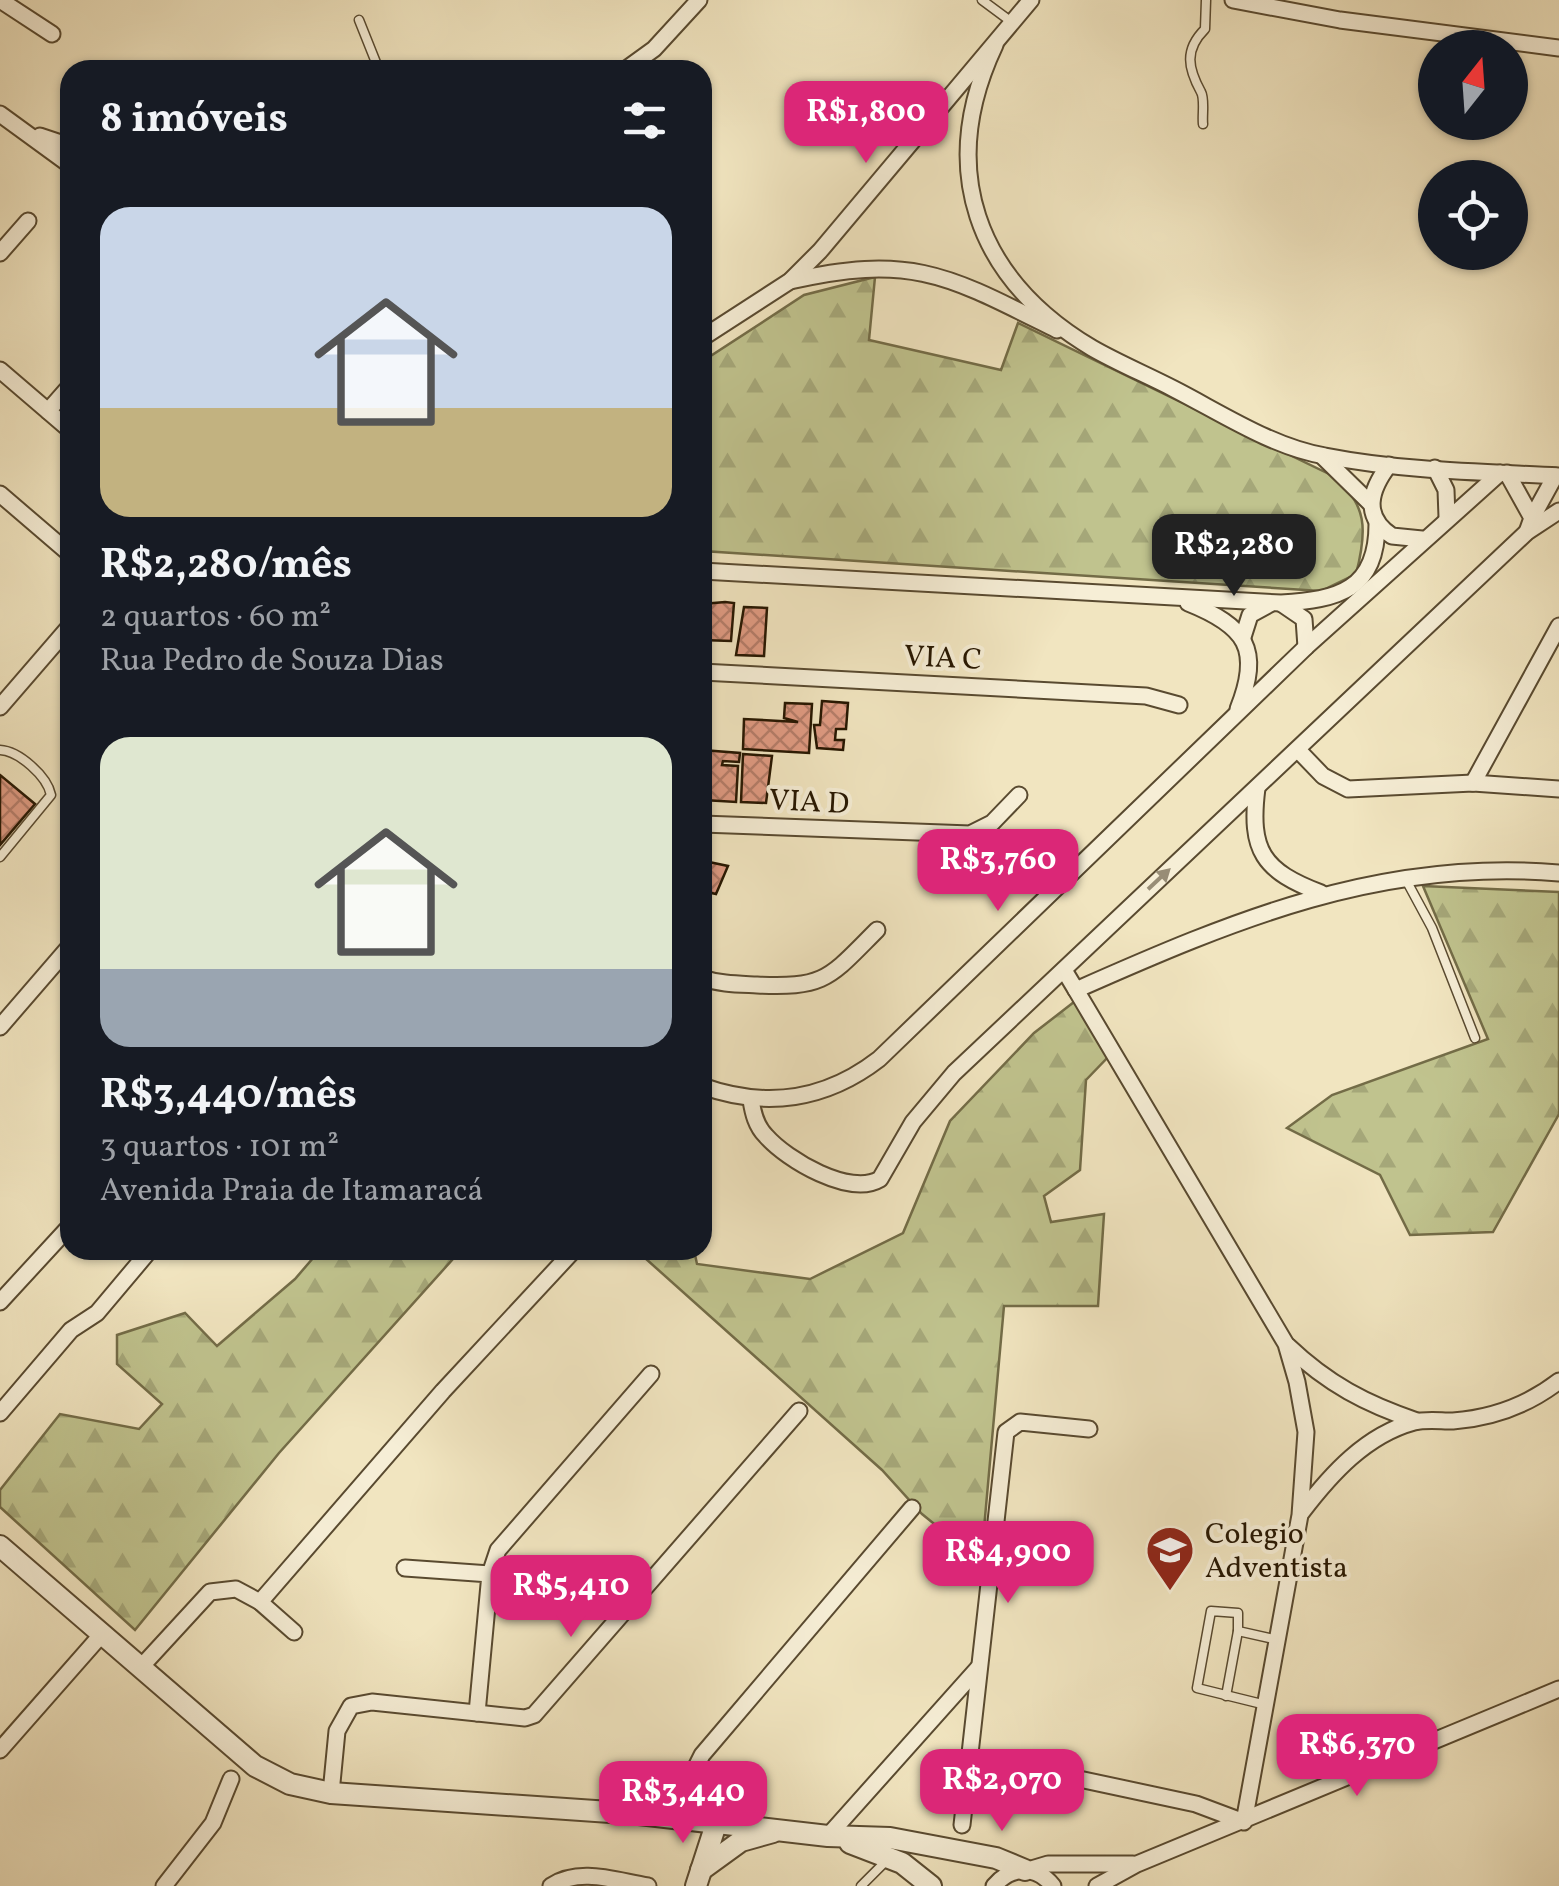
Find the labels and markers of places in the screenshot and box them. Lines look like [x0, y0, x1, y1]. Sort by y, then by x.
pin: R$1,800 [774, 81, 958, 166]
pin: R$2,280 [1142, 514, 1326, 599]
pin: R$3,760 [906, 829, 1090, 914]
place label: Colegio Adventista [1205, 1514, 1348, 1590]
pin: R$4,900 [916, 1521, 1100, 1606]
school or university icon: Colegio Adventista [1144, 1524, 1196, 1592]
pin: R$5,410 [479, 1555, 663, 1640]
pin: R$6,370 [1265, 1714, 1449, 1799]
pin: R$2,070 [910, 1749, 1094, 1834]
pin: R$3,440 [591, 1761, 775, 1846]

